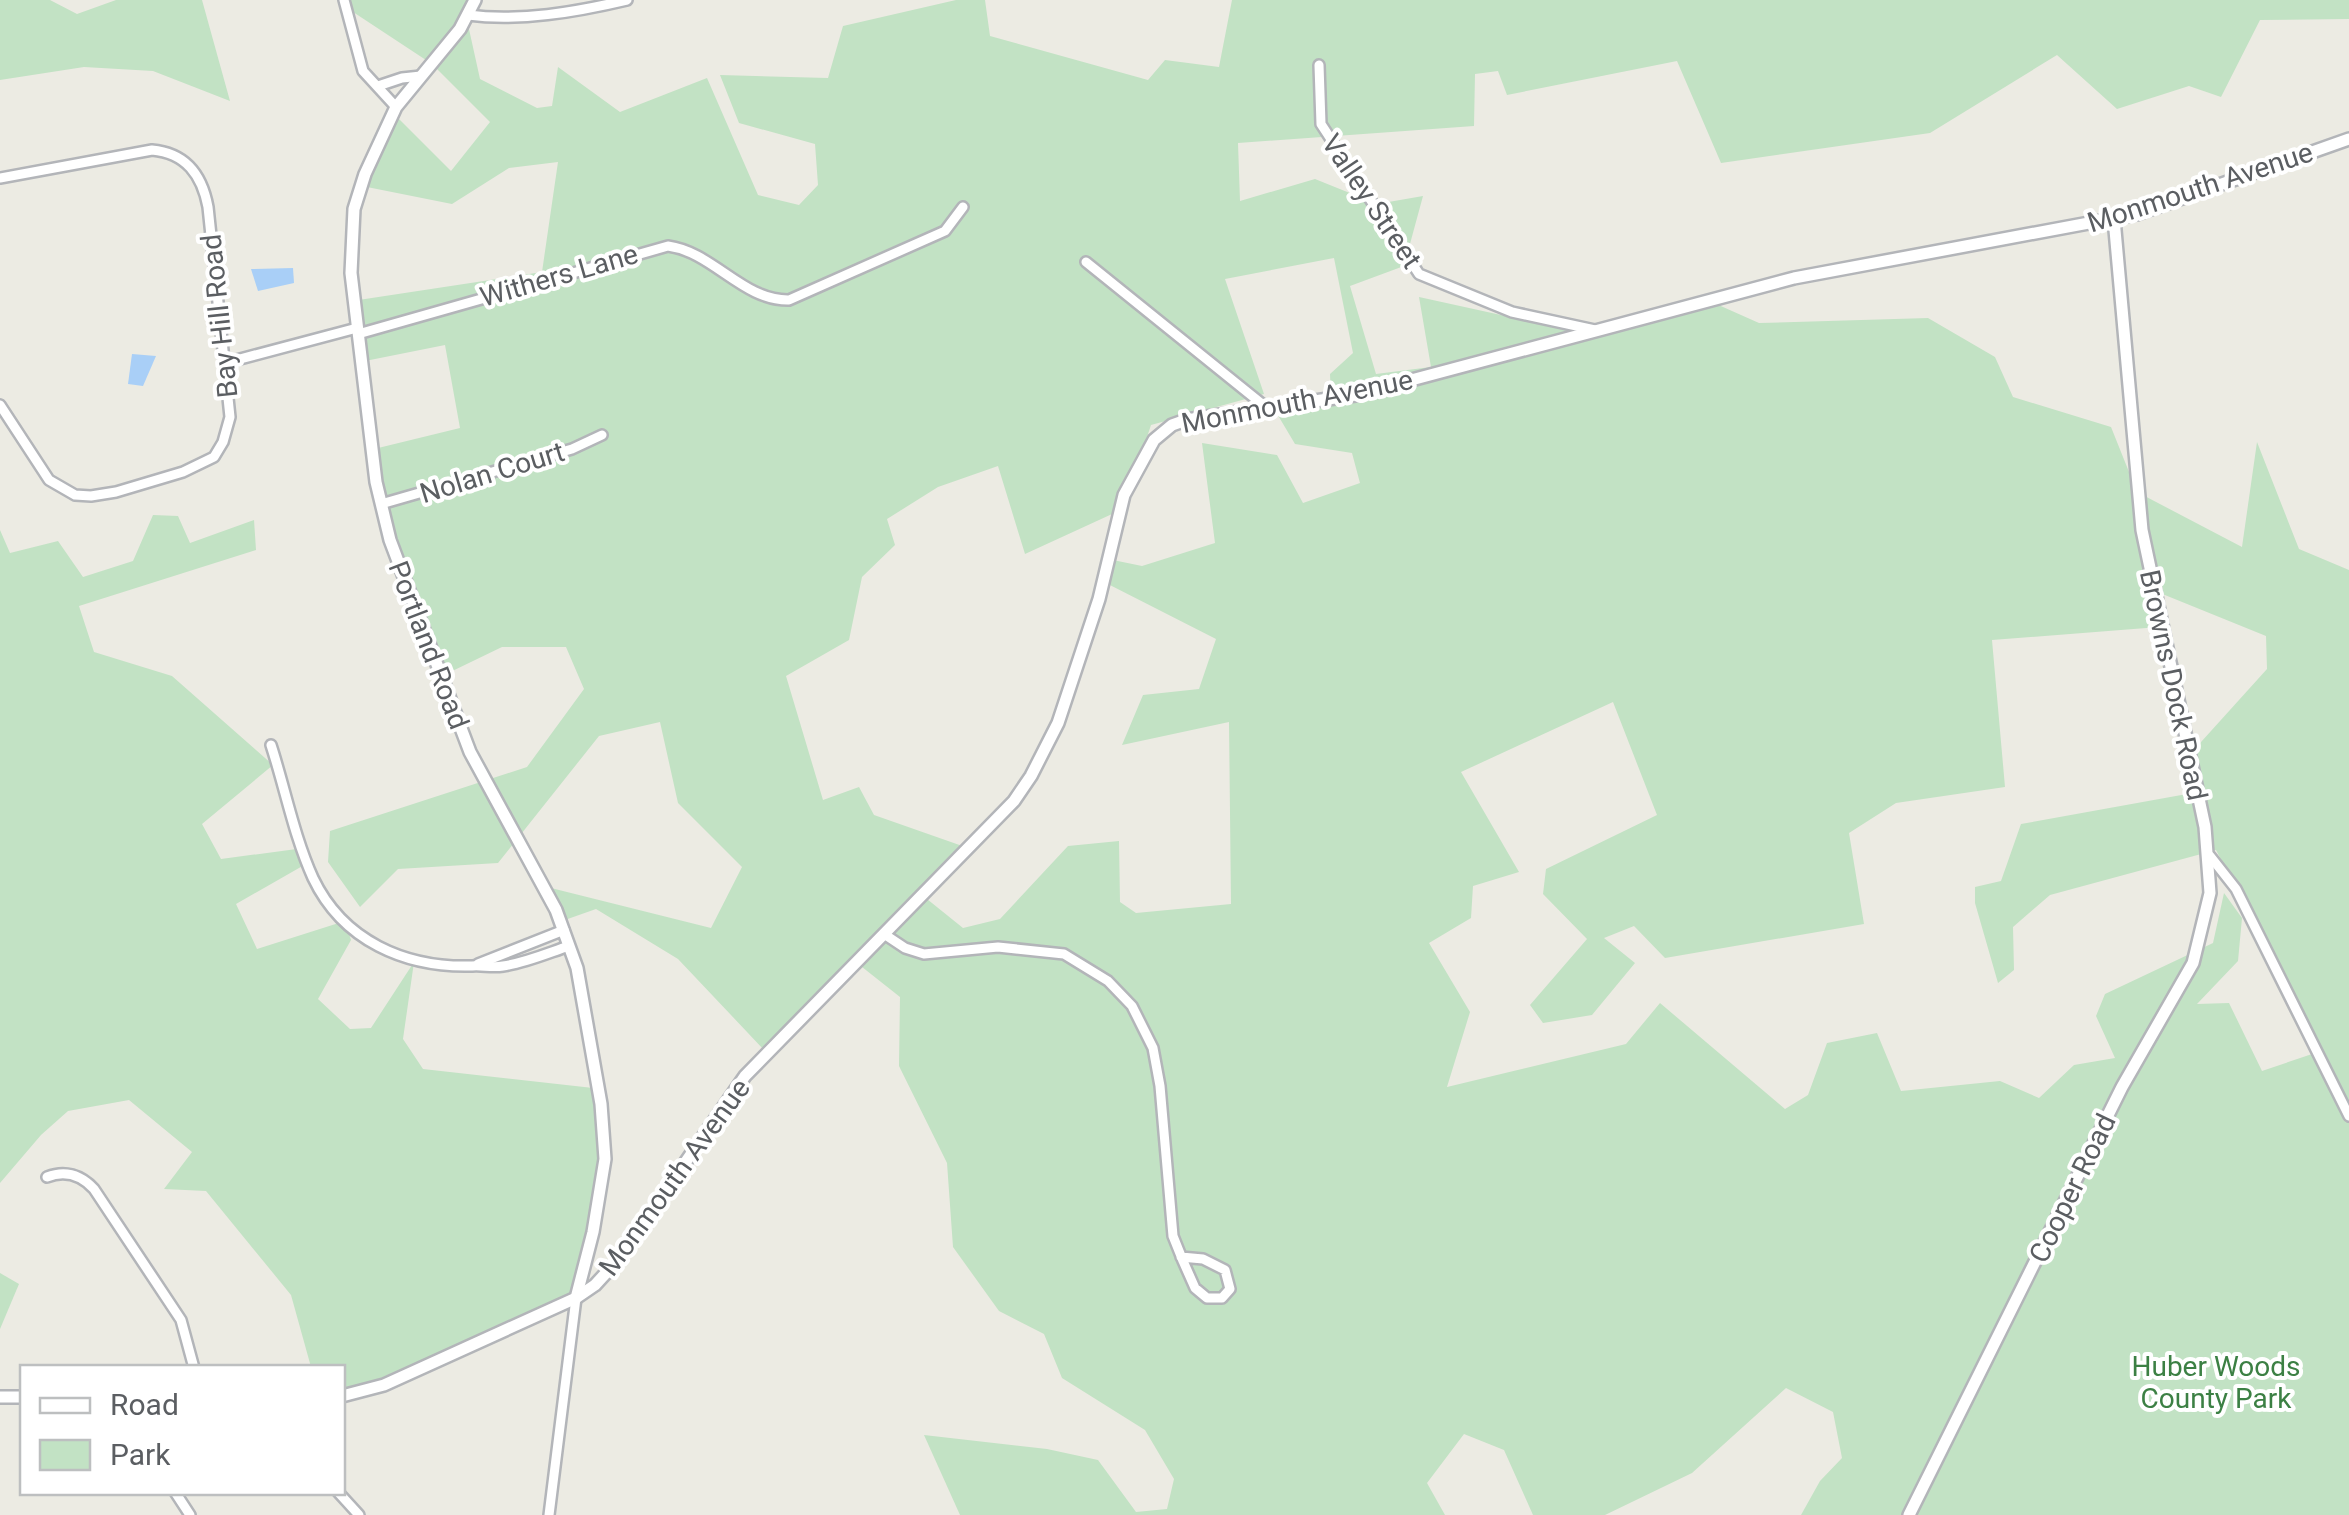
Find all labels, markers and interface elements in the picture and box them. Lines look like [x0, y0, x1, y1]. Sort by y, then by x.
street label: Valley Street [1315, 128, 1429, 275]
street label: Monmouth Avenue [2083, 135, 2317, 239]
street label: Bay Hill Road [195, 233, 244, 399]
street label: Withers Lane [476, 237, 642, 314]
street label: Monmouth Avenue [1179, 363, 1416, 440]
street label: Nolan Court [416, 435, 568, 510]
street label: Portland Road [381, 557, 476, 734]
street label: Browns Dock Road [2133, 567, 2214, 803]
street label: Monmouth Avenue [592, 1073, 757, 1282]
street label: Cooper Road [2022, 1108, 2123, 1268]
park label: Huber Woods County Park [2131, 1350, 2301, 1415]
legend [20, 1365, 345, 1495]
text: Road [110, 1387, 179, 1422]
text: Park [110, 1437, 171, 1472]

